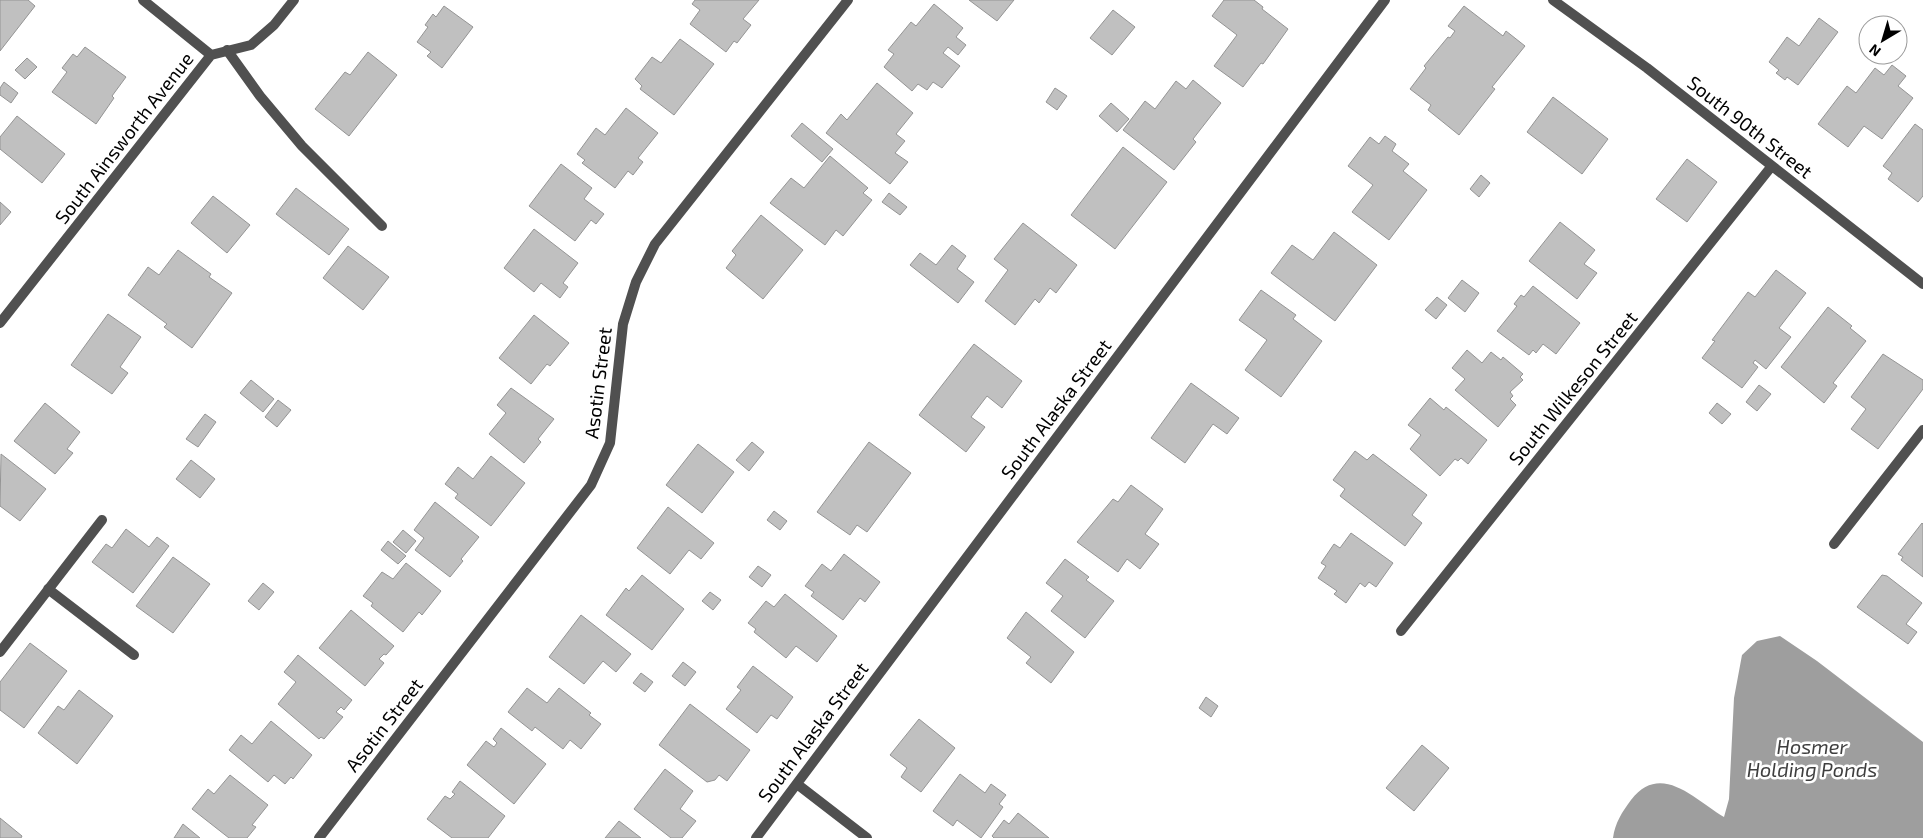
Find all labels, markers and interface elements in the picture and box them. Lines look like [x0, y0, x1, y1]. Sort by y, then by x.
north arrow [1858, 15, 1908, 65]
text: N [1865, 41, 1884, 60]
street label: South Ainsworth Avenue [49, 47, 198, 228]
street label: South 90th Street [1683, 71, 1817, 183]
street label: South Wilkeson Street [1504, 306, 1642, 469]
street label: Asotin Street [579, 326, 616, 440]
street label: South Alaska Street [996, 334, 1116, 483]
street label: South Alaska Street [753, 657, 873, 806]
street label: Asotin Street [340, 673, 427, 776]
water label: Hosmer Holding Ponds [1747, 734, 1877, 781]

